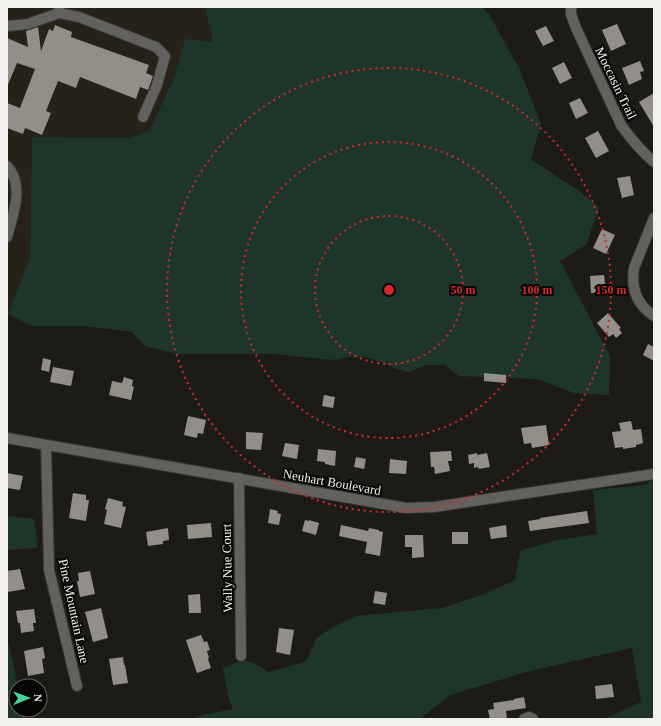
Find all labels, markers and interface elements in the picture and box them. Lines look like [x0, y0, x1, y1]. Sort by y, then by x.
street label: Moccasin Trail [592, 44, 640, 122]
centre of rings [382, 283, 396, 297]
text: 50 m [451, 283, 476, 297]
text: 100 m [522, 283, 553, 297]
text: 150 m [596, 283, 627, 297]
street label: Neuhart Boulevard [282, 466, 383, 498]
street label: Wally Nue Court [219, 523, 235, 612]
street label: Pine Mountain Lane [56, 558, 92, 665]
north arrow [8, 678, 48, 718]
text: N [32, 694, 44, 702]

